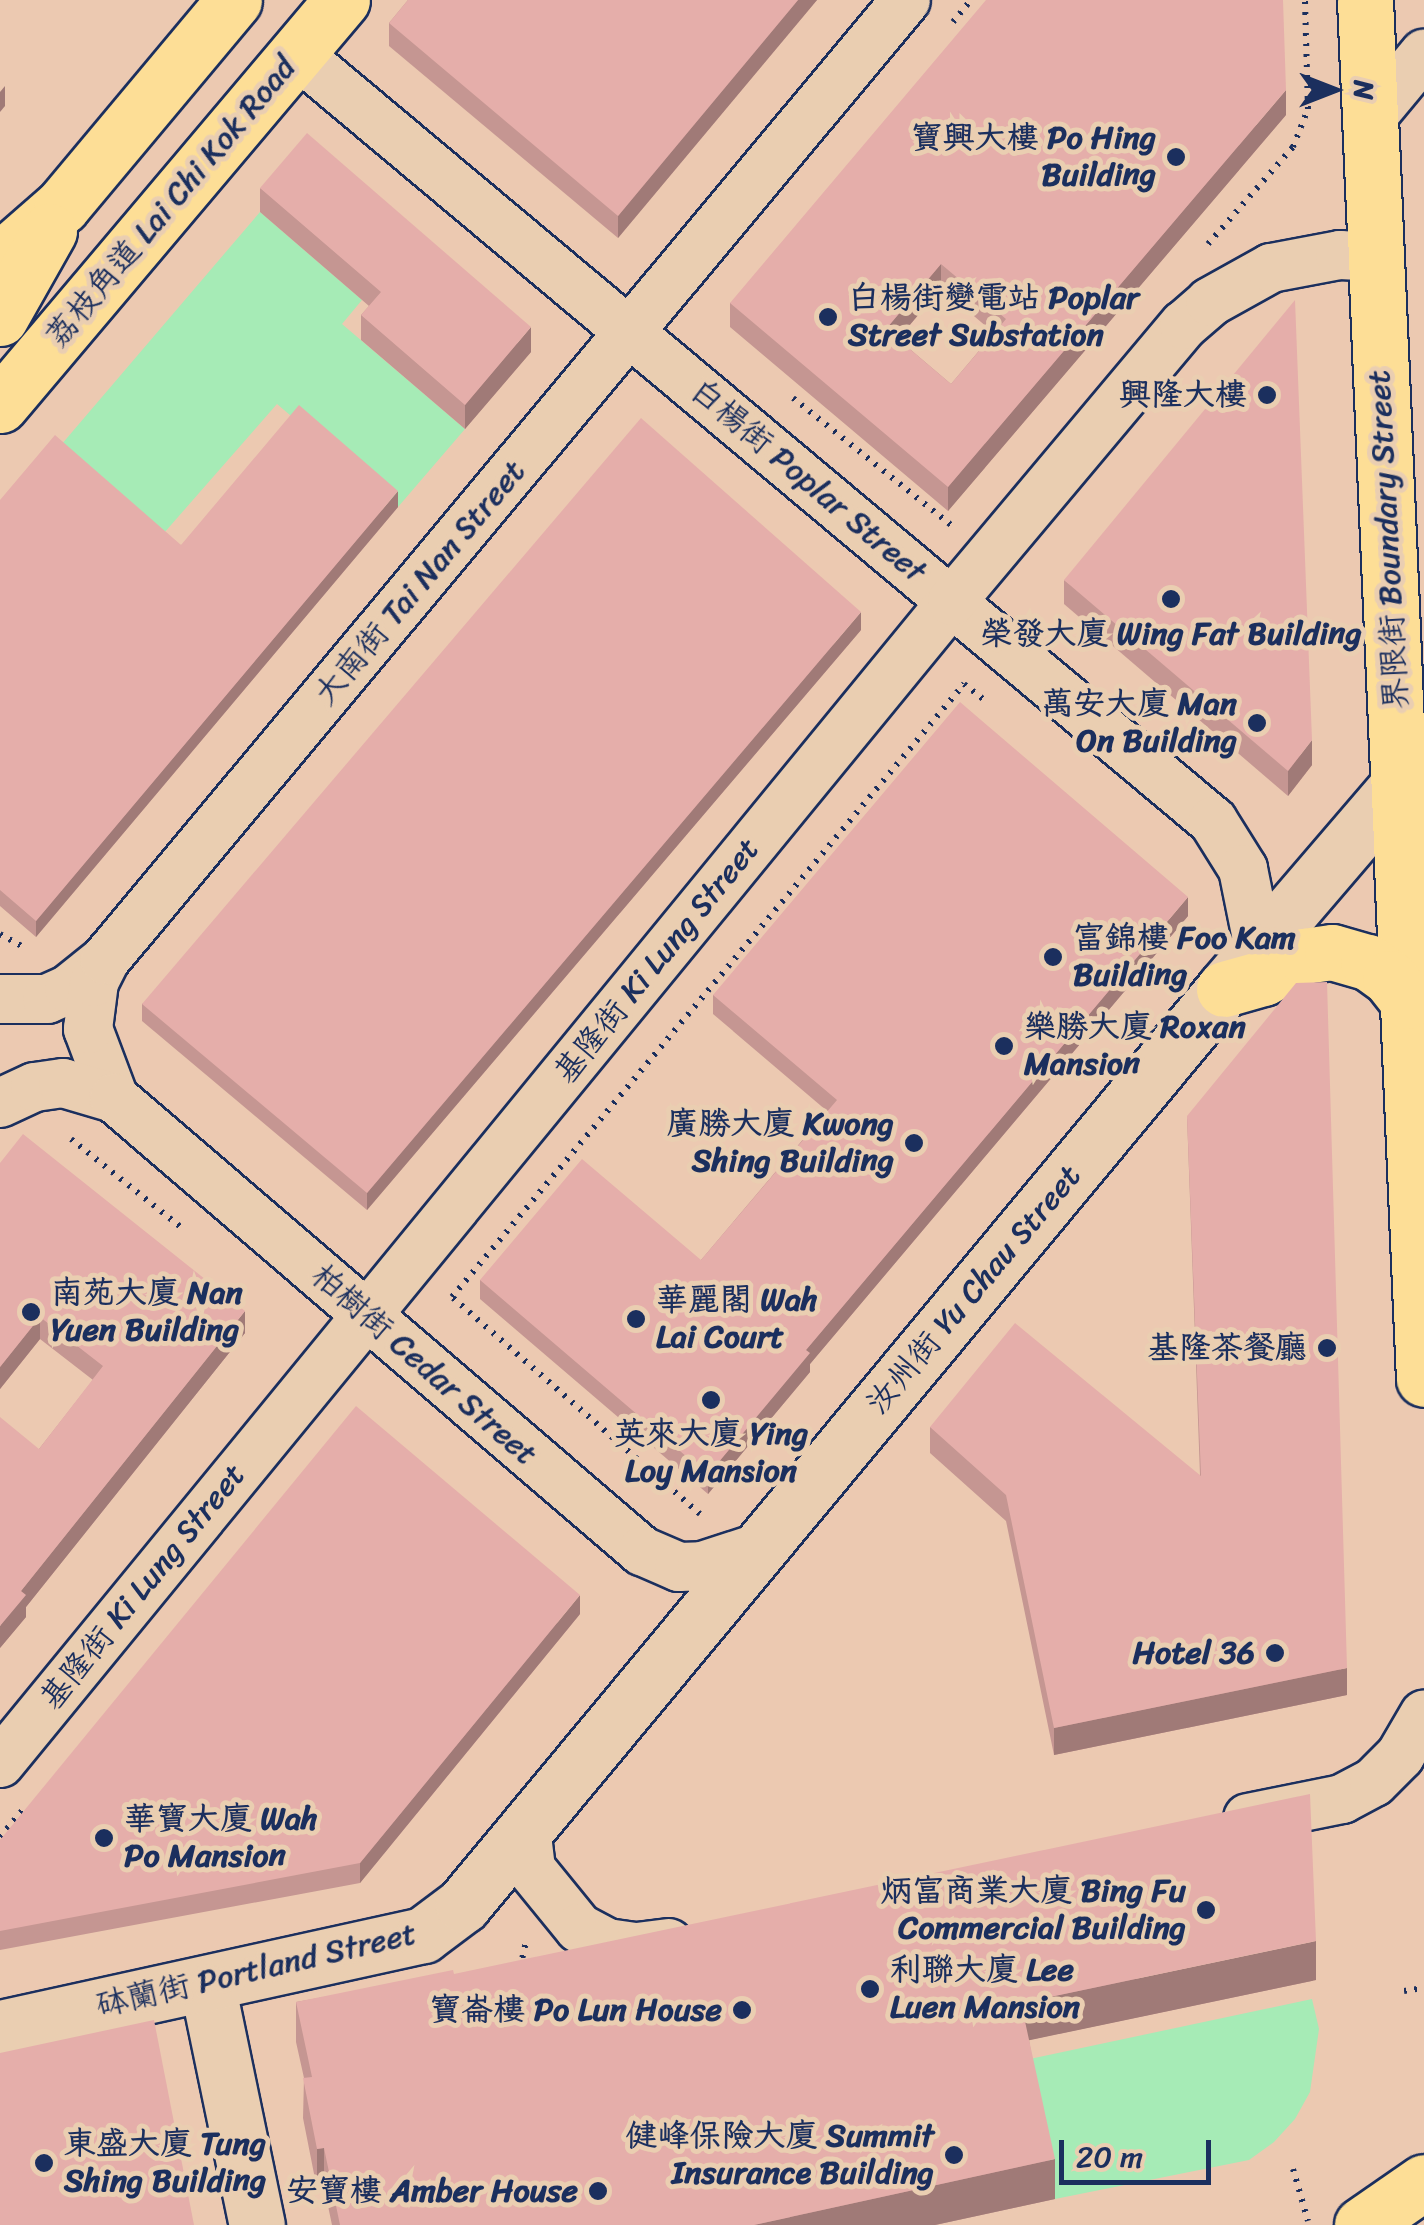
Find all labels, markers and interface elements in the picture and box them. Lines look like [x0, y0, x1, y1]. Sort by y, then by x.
north arrow [1284, 40, 1384, 140]
street label: 荔枝角道 Lai Chi Kok Road [38, 49, 304, 355]
text: N [1340, 80, 1389, 100]
place label: 寶興大樓 Po Hing Building [911, 120, 1156, 195]
marker: 寶興大樓 Po Hing Building [1165, 146, 1187, 168]
place label: 白楊街變電站 Poplar Street Substation [848, 280, 1139, 355]
marker: 白楊街變電站 Poplar Street Substation [817, 306, 839, 328]
street label: 界限街 Boundary Street [1360, 370, 1416, 710]
street label: 白楊街 Poplar Street [682, 371, 934, 591]
place label: 興隆大樓 [1119, 376, 1247, 414]
marker: 興隆大樓 [1256, 384, 1278, 406]
street label: 大南街 Tai Nan Street [306, 452, 534, 714]
marker: 榮發大廈 Wing Fat Building [1160, 588, 1182, 610]
place label: 榮發大廈 Wing Fat Building [980, 615, 1362, 653]
place label: 萬安大廈 Man On Building [1041, 686, 1237, 761]
marker: 萬安大廈 Man On Building [1246, 712, 1268, 734]
street label: 基隆街 Ki Lung Street [545, 829, 769, 1093]
place label: 富錦樓 Foo Kam Building [1073, 920, 1296, 995]
marker: 富錦樓 Foo Kam Building [1042, 946, 1064, 968]
place label: 樂勝大廈 Roxan Mansion [1024, 1009, 1246, 1084]
marker: 樂勝大廈 Roxan Mansion [993, 1035, 1015, 1057]
place label: 廣勝大廈 Kwong Shing Building [666, 1106, 894, 1181]
marker: 廣勝大廈 Kwong Shing Building [903, 1132, 925, 1154]
street label: 汝州街 Yu Chau Street [858, 1157, 1090, 1423]
street label: 柏樹街 Cedar Street [303, 1256, 545, 1474]
place label: 南苑大廈 Nan Yuen Building [51, 1275, 243, 1350]
place label: 華麗閣 Wah Lai Court [656, 1282, 818, 1357]
marker: 南苑大廈 Nan Yuen Building [20, 1301, 42, 1323]
marker: 華麗閣 Wah Lai Court [625, 1308, 647, 1330]
place label: 基隆茶餐廳 [1147, 1329, 1307, 1367]
marker: 基隆茶餐廳 [1316, 1337, 1338, 1359]
marker: 英來大廈 Ying Loy Mansion [700, 1389, 722, 1411]
place label: 英來大廈 Ying Loy Mansion [614, 1416, 808, 1491]
street label: 基隆街 Ki Lung Street [31, 1455, 255, 1719]
place label: Hotel 36 [1132, 1634, 1255, 1672]
marker: Hotel 36 [1264, 1642, 1286, 1664]
place label: 華寶大廈 Wah Po Mansion [124, 1801, 318, 1876]
marker: 華寶大廈 Wah Po Mansion [93, 1827, 115, 1849]
place label: 炳富商業大廈 Bing Fu Commercial Building [880, 1873, 1186, 1948]
marker: 炳富商業大廈 Bing Fu Commercial Building [1195, 1899, 1217, 1921]
street label: 砵蘭街 Portland Street [92, 1914, 420, 2026]
place label: 利聯大廈 Lee Luen Mansion [890, 1952, 1080, 2027]
marker: 利聯大廈 Lee Luen Mansion [859, 1978, 881, 2000]
place label: 寶崙樓 Po Lun House [430, 1991, 722, 2029]
marker: 寶崙樓 Po Lun House [731, 1999, 753, 2021]
place label: 健峰保險大廈 Summit Insurance Building [626, 2118, 934, 2193]
scale bar [1064, 2120, 1216, 2182]
place label: 東盛大廈 Tung Shing Building [64, 2126, 266, 2201]
text: 20 m [1076, 2130, 1143, 2184]
marker: 健峰保險大廈 Summit Insurance Building [943, 2144, 965, 2166]
marker: 東盛大廈 Tung Shing Building [33, 2152, 55, 2174]
place label: 安寶樓 Amber House [287, 2172, 578, 2210]
marker: 安寶樓 Amber House [587, 2180, 609, 2202]

